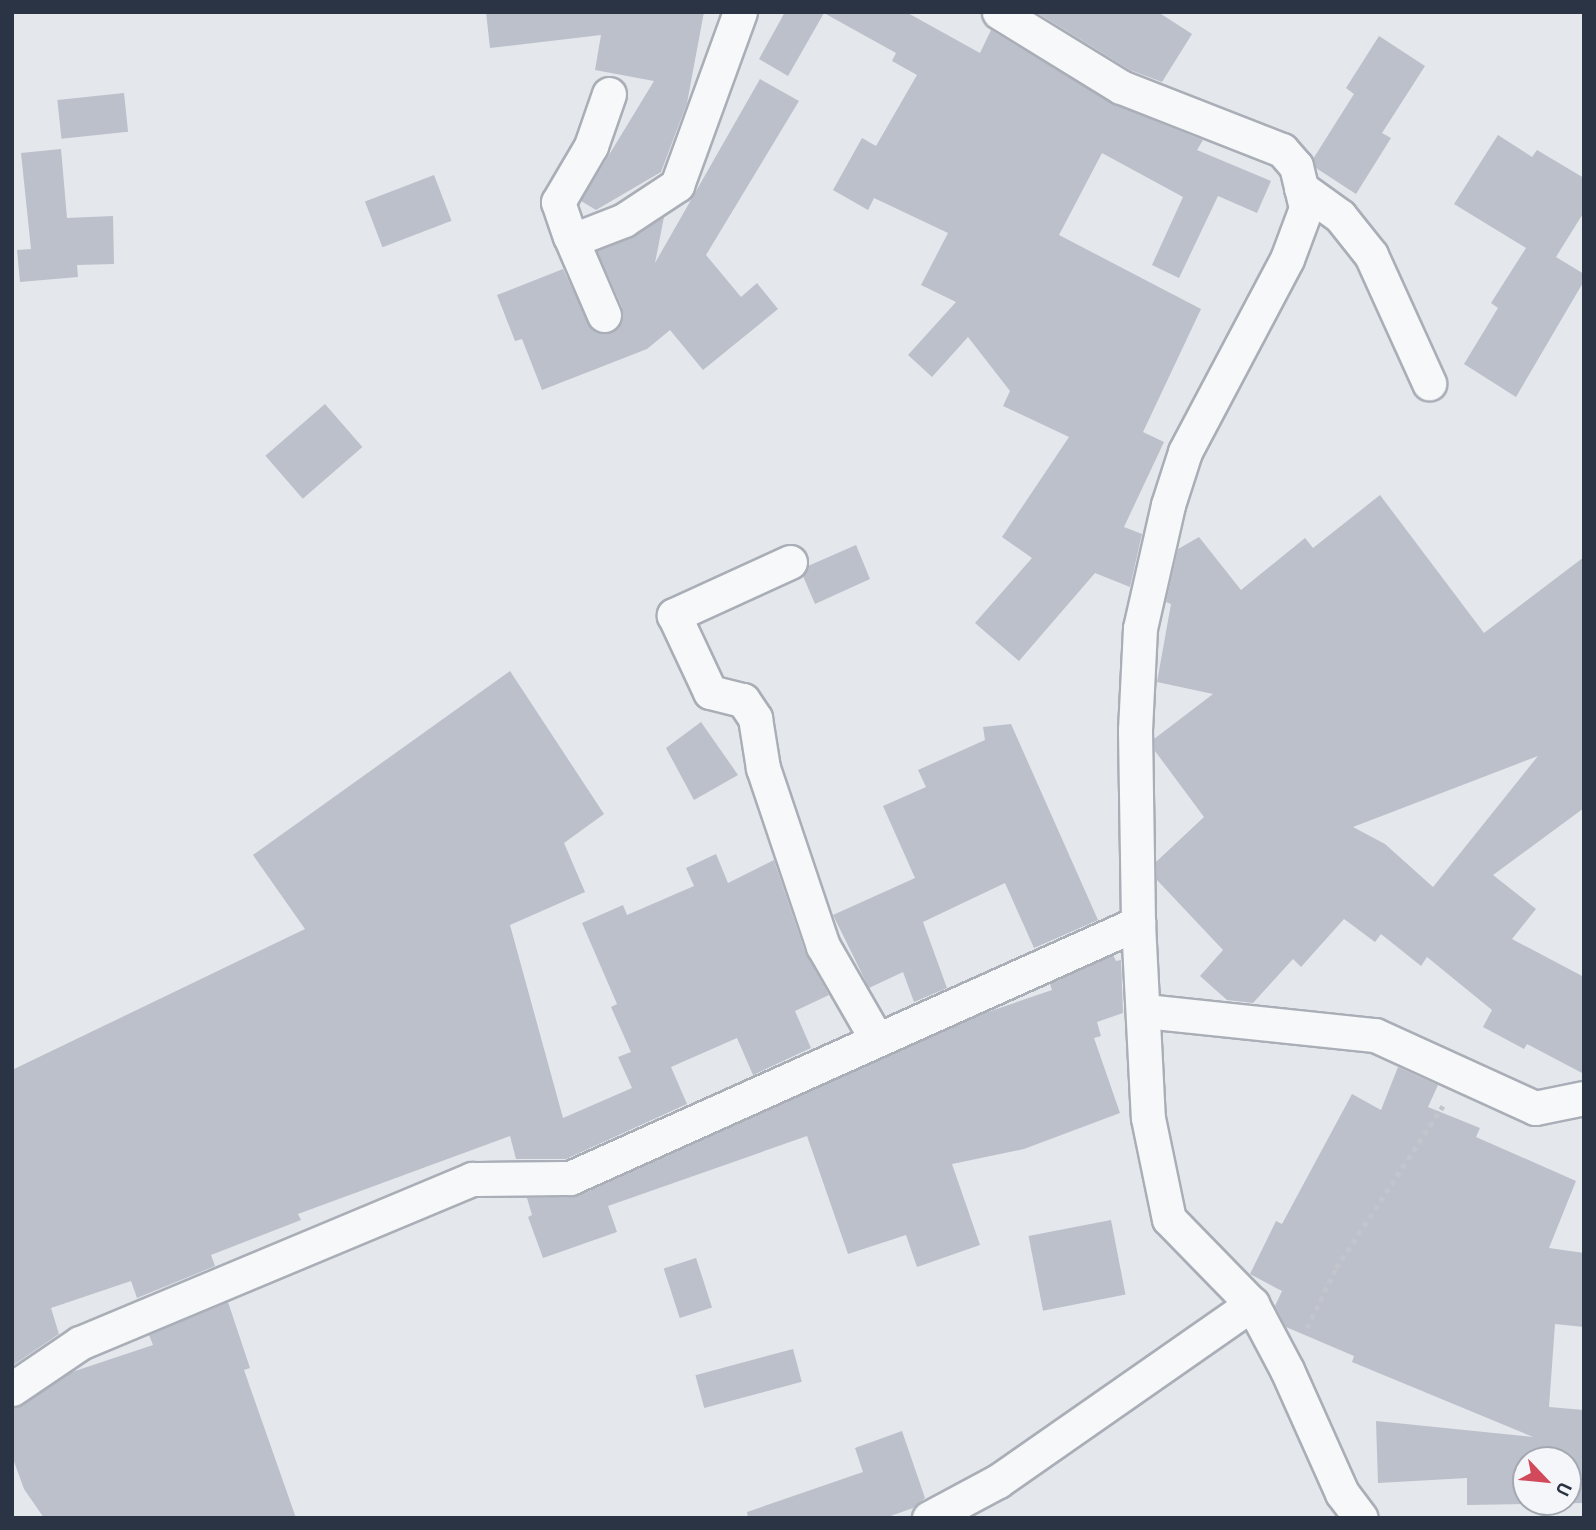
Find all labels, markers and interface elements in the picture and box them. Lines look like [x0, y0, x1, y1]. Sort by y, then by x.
north arrow [1512, 1446, 1582, 1516]
text: U [1551, 1479, 1577, 1500]

